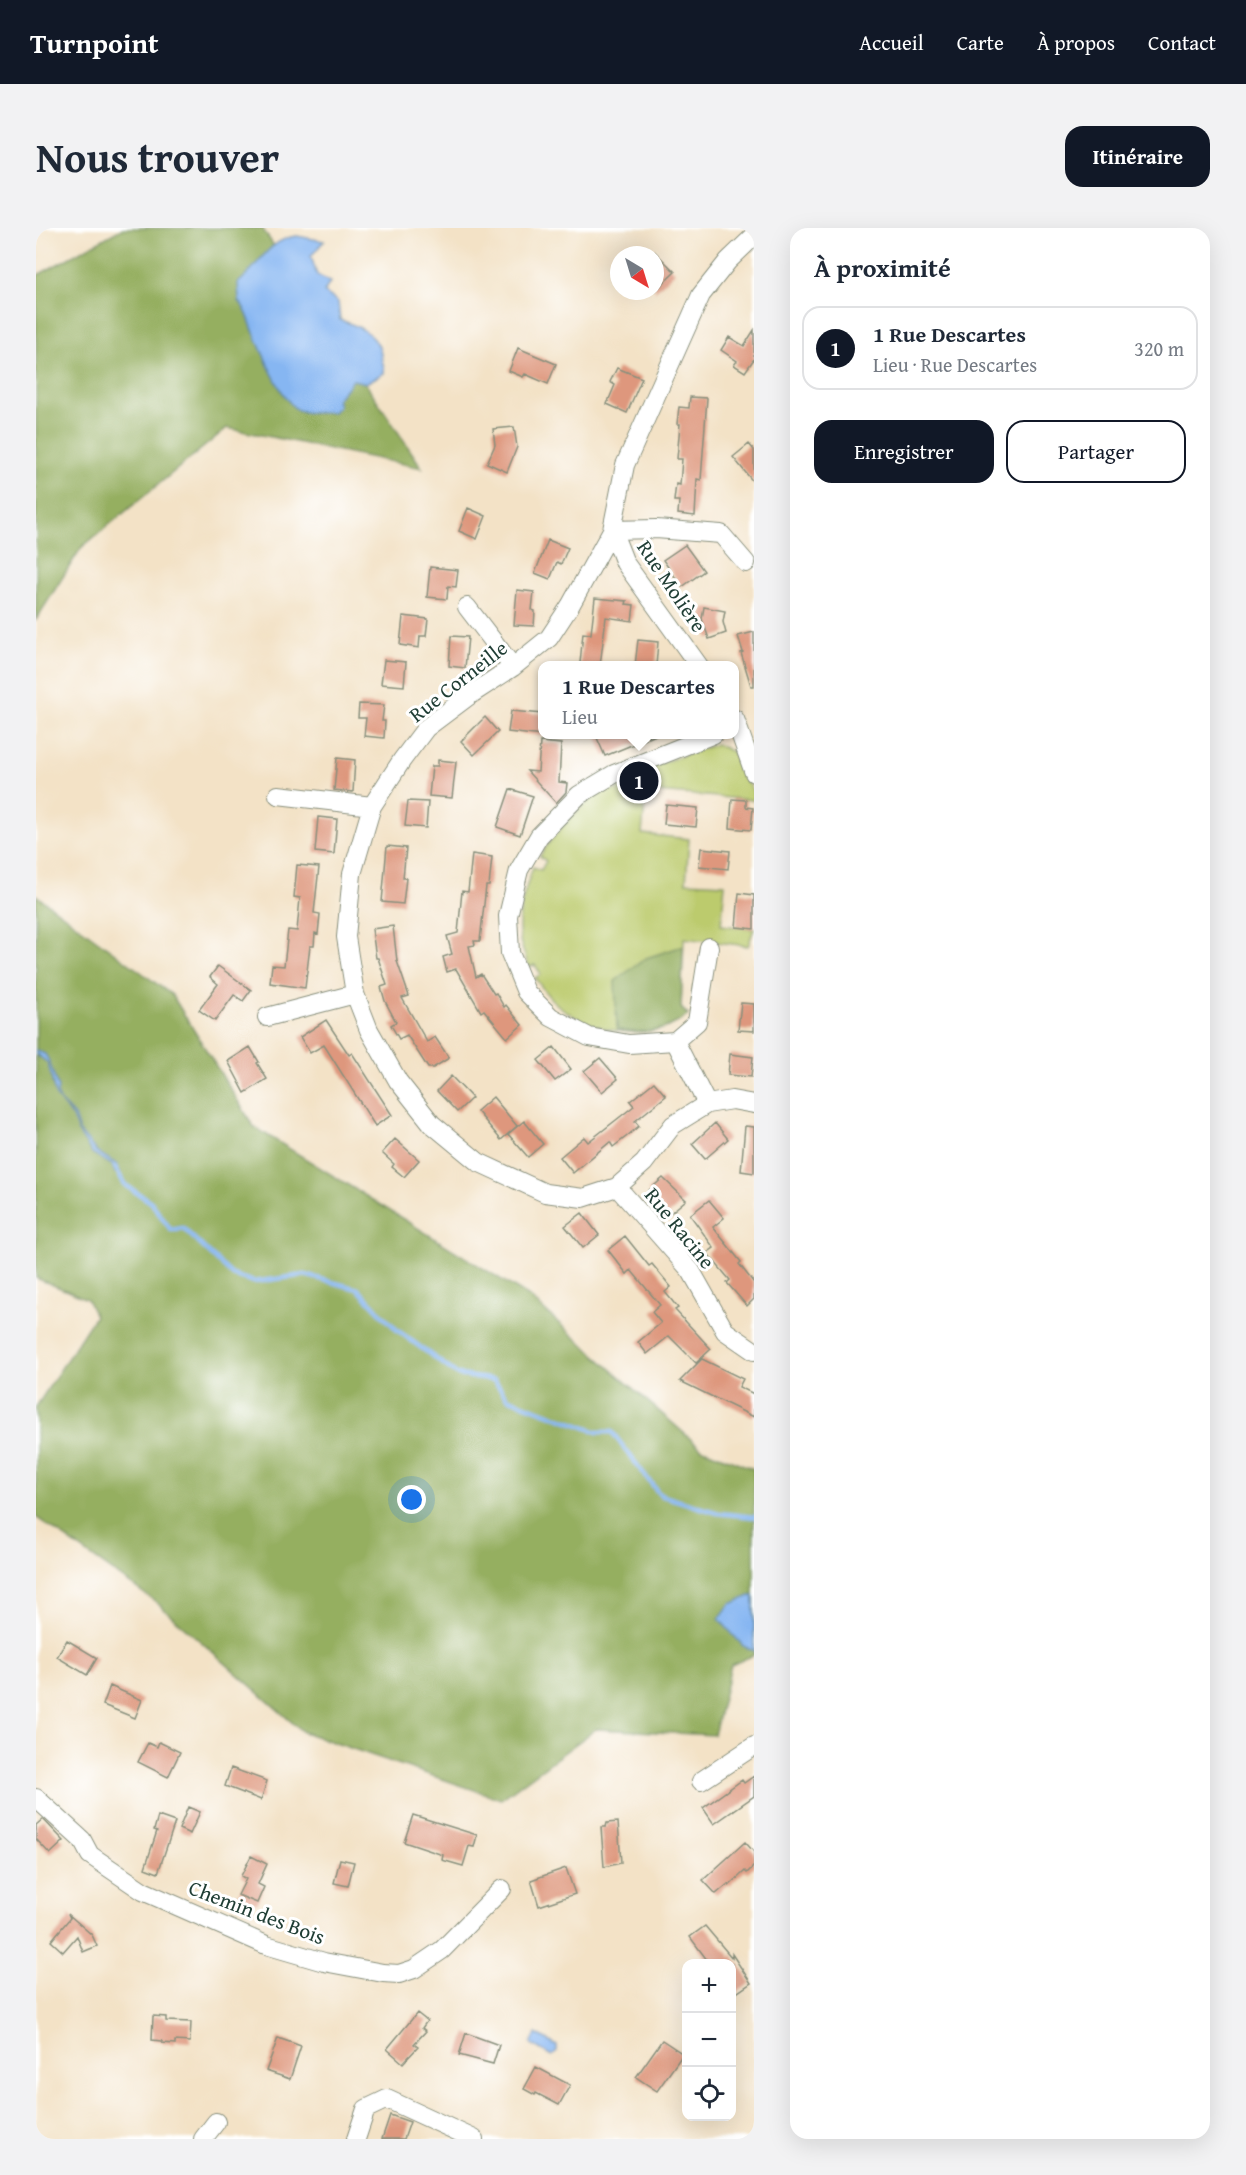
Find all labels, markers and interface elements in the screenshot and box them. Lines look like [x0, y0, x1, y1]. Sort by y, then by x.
text: Turnpoint [30, 22, 159, 63]
text: Accueil [859, 27, 924, 58]
text: Carte [957, 27, 1004, 58]
text: À propos [1037, 27, 1115, 58]
text: Contact [1148, 27, 1216, 58]
text: Nous trouver [36, 126, 279, 187]
button: Itinéraire [1065, 126, 1210, 187]
north arrow [610, 246, 664, 300]
text: À proximité [814, 248, 951, 287]
text: 1 Rue Descartes [873, 318, 1026, 350]
text: 1 [830, 334, 841, 363]
text: 320 m [1134, 334, 1184, 363]
text: Lieu · Rue Descartes [873, 350, 1037, 379]
button: Enregistrer [814, 420, 994, 483]
button: Partager [1006, 420, 1186, 483]
street label: Rue Molière [630, 534, 714, 639]
street label: Rue Corneille [402, 632, 514, 730]
popup [538, 661, 739, 739]
text: 1 Rue Descartes [562, 670, 715, 702]
text: Lieu [562, 702, 598, 731]
pin: 1 [620, 758, 658, 804]
street label: Rue Racine [637, 1181, 723, 1275]
your location [397, 1485, 426, 1514]
street label: Chemin des Bois [185, 1872, 329, 1952]
map controls [682, 1959, 736, 2121]
button: + [682, 1959, 736, 2013]
button: − [682, 2013, 736, 2067]
button: locate [682, 2067, 736, 2121]

